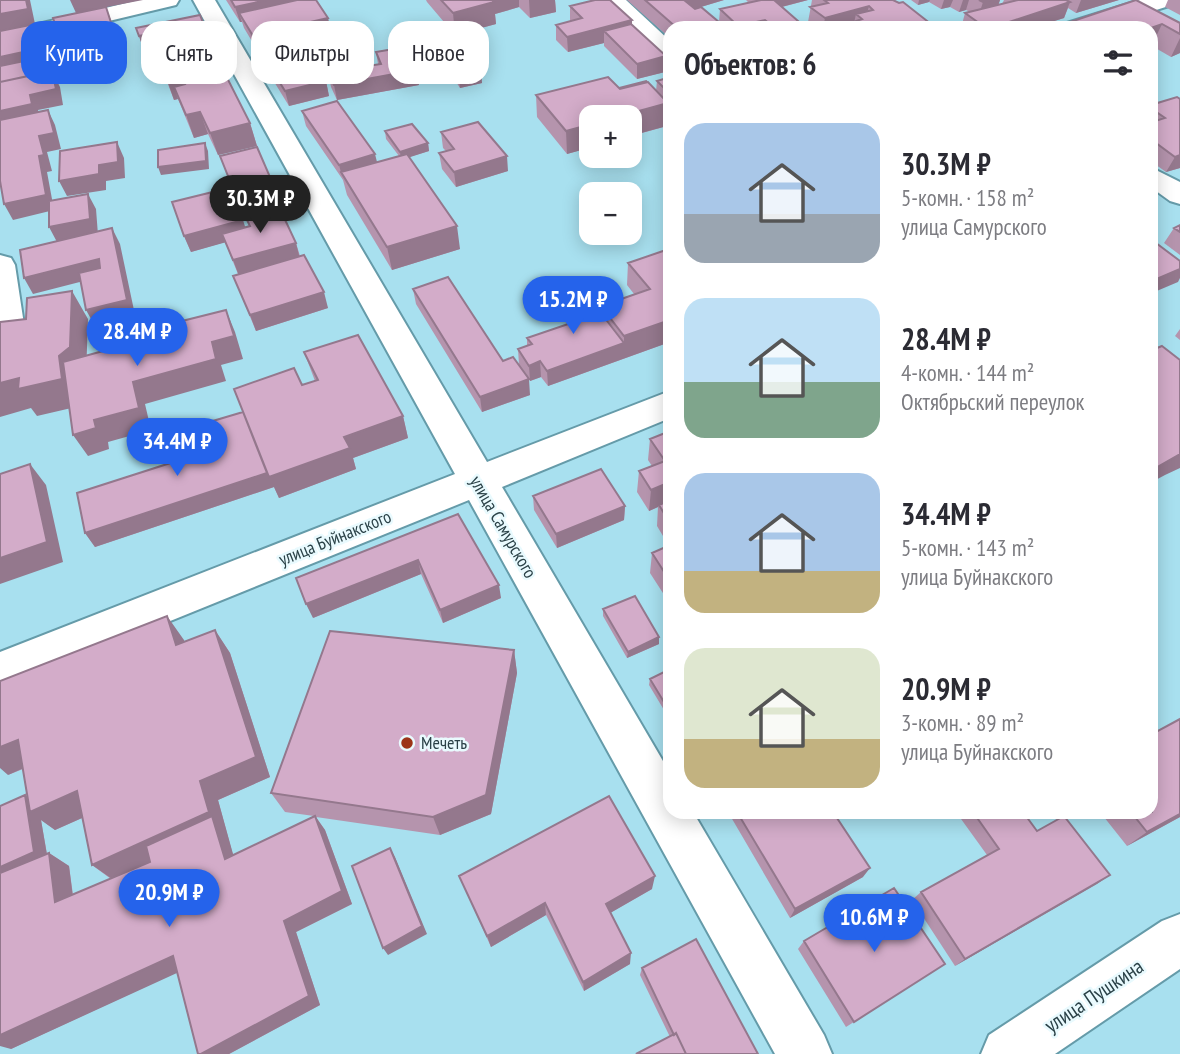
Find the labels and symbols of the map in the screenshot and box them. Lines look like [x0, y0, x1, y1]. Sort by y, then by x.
pin: 30.3M ₽ [195, 176, 325, 235]
pin: 15.2M ₽ [508, 276, 638, 336]
pin: 28.4M ₽ [72, 308, 202, 368]
pin: 34.4M ₽ [112, 419, 242, 478]
street label: улица Самурского [465, 472, 542, 582]
street label: улица Буйнакского [275, 504, 395, 571]
place label: Мечеть [421, 731, 467, 754]
marker: Мечеть [399, 735, 415, 751]
pin: 20.9M ₽ [104, 870, 234, 929]
pin: 10.6M ₽ [809, 894, 939, 954]
street label: улица Пушкина [1039, 953, 1148, 1039]

